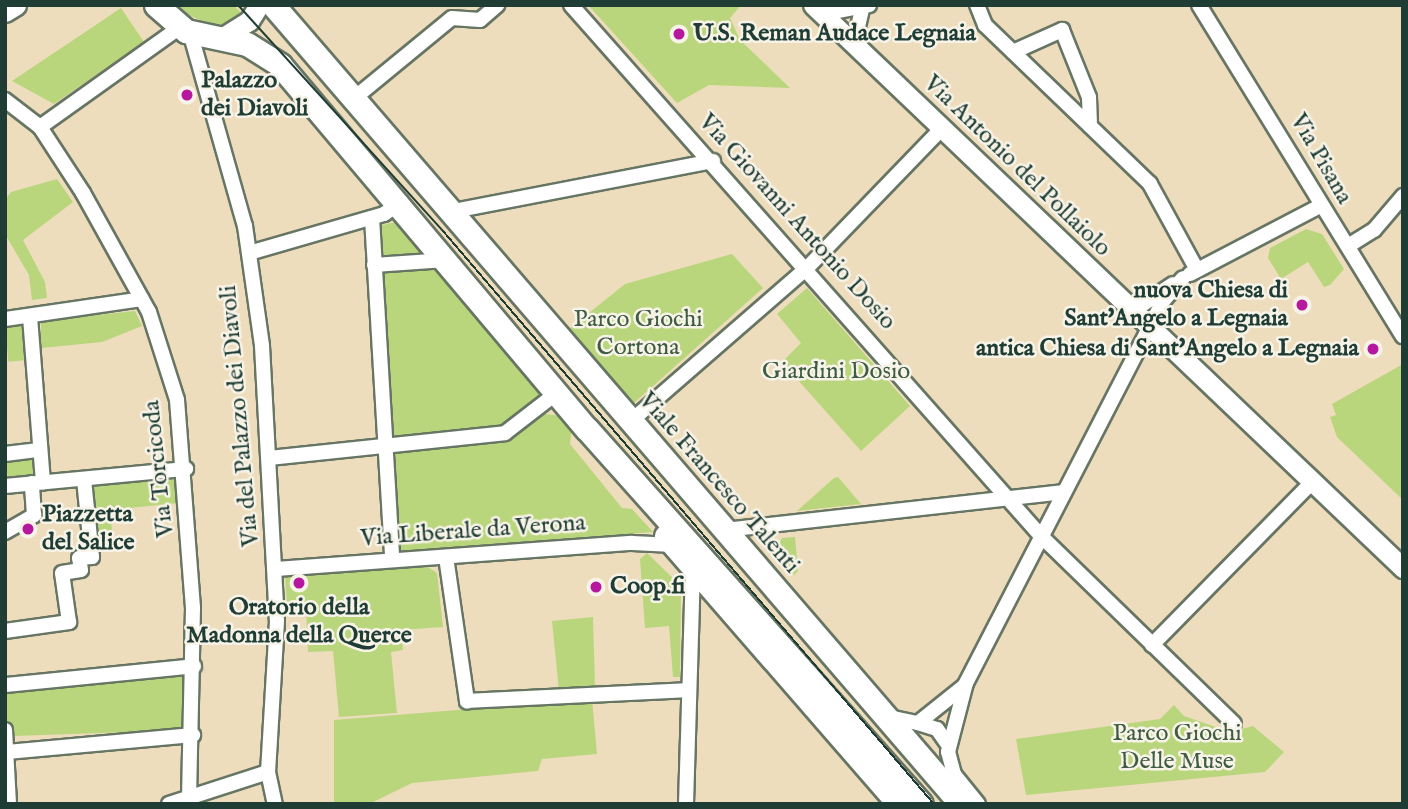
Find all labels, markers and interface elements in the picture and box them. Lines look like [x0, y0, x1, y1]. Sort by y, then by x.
place label: U.S. Reman Audace Legnaia [693, 20, 976, 48]
marker: U.S. Reman Audace Legnaia [671, 26, 687, 42]
place label: Palazzo dei Diavoli [201, 67, 309, 123]
street label: Via Antonio del Pollaiolo [917, 69, 1117, 263]
marker: Palazzo dei Diavoli [179, 87, 195, 103]
street label: Via Giovanni Antonio Dosio [692, 108, 902, 336]
street label: Via Pisana [1284, 109, 1358, 209]
place label: nuova Chiesa di Sant'Angelo a Legnaia [1064, 277, 1288, 333]
street label: Via del Palazzo dei Diavoli [214, 284, 266, 548]
marker: nuova Chiesa di Sant'Angelo a Legnaia [1294, 297, 1310, 313]
park label: Parco Giochi Cortona [573, 306, 703, 362]
place label: antica Chiesa di Sant'Angelo a Legnaia [976, 335, 1359, 363]
marker: antica Chiesa di Sant'Angelo a Legnaia [1365, 341, 1381, 357]
park label: Giardini Dosio [762, 358, 910, 386]
street label: Viale Francesco Talenti [632, 386, 806, 580]
street label: Via Torcicoda [137, 399, 181, 539]
place label: Piazzetta del Salice [42, 501, 135, 557]
street label: Via Liberale da Verona [359, 509, 587, 553]
marker: Piazzetta del Salice [20, 521, 36, 537]
place label: Coop.fi [610, 573, 685, 601]
marker: Oratorio della Madonna della Querce [291, 575, 307, 591]
marker: Coop.fi [588, 579, 604, 595]
place label: Oratorio della Madonna della Querce [186, 594, 412, 650]
park label: Parco Giochi Delle Muse [1112, 720, 1242, 776]

